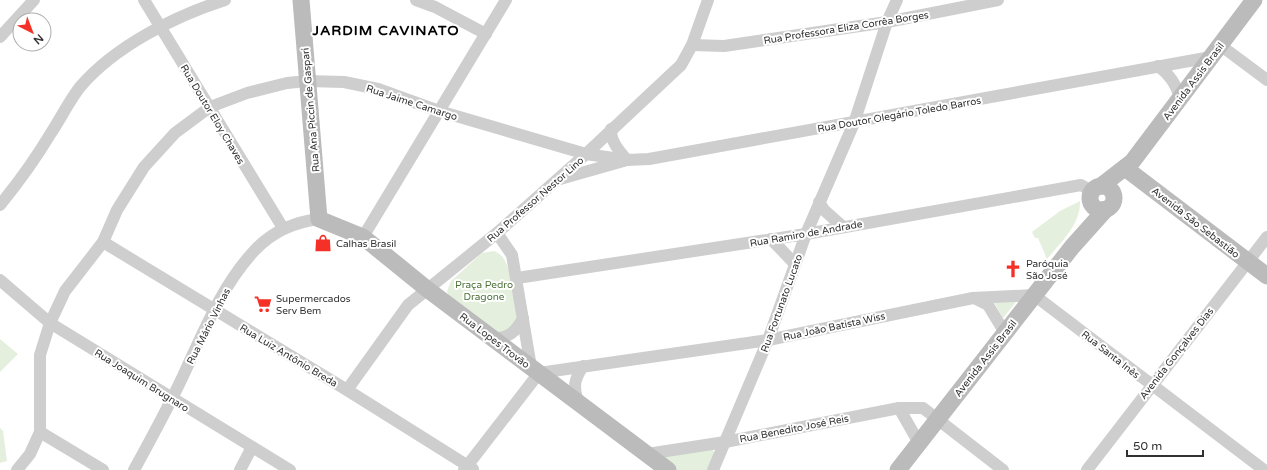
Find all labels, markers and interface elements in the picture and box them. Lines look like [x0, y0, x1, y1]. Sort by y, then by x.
street label: Rua Professora Eliza Corrêa Borges [763, 9, 930, 47]
north arrow [12, 12, 52, 52]
district label: JARDIM CAVINATO [311, 22, 460, 39]
text: N [31, 31, 46, 47]
street label: Avenida Assis Brasil [1161, 40, 1227, 123]
street label: Rua Ana Piccin de Gaspari [300, 47, 322, 173]
street label: Rua Doutor Eloy Chaves [178, 62, 247, 167]
street label: Rua Jaime Camargo [365, 83, 459, 123]
street label: Rua Doutor Olegário Toledo Barros [816, 95, 982, 135]
street label: Rua Professor Nestor Lino [485, 155, 586, 245]
street label: Avenida São Sebastião [1149, 185, 1242, 261]
street label: Rua Ramiro de Andrade [749, 218, 864, 250]
shop icon: Calhas Brasil [313, 233, 333, 253]
place label: Calhas Brasil [336, 238, 396, 250]
street label: Rua Fortunato Lucato [759, 253, 805, 354]
place label: Paróquia São José [1026, 258, 1068, 282]
church icon: Paróquia São José [1003, 259, 1023, 279]
park label: Praça Pedro Dragone [455, 279, 513, 303]
street label: Rua Mário Vinhas [185, 286, 233, 366]
place label: Supermercados Serv Bem [276, 293, 351, 317]
supermarket icon: Supermercados Serv Bem [253, 294, 273, 314]
street label: Avenida Gonçalves Dias [1137, 305, 1216, 402]
street label: Rua João Batista Wiss [782, 310, 887, 344]
street label: Rua Lopes Trovão [457, 311, 532, 371]
street label: Avenida Assis Brasil [952, 318, 1019, 399]
street label: Rua Luiz Antônio Breda [237, 322, 340, 390]
street label: Rua Santa Inês [1079, 328, 1142, 381]
street label: Rua Joaquim Brugnaro [92, 347, 191, 415]
street label: Rua Benedito José Reis [739, 412, 850, 445]
scale bar [1127, 432, 1203, 458]
text: 50 m [1133, 439, 1162, 453]

